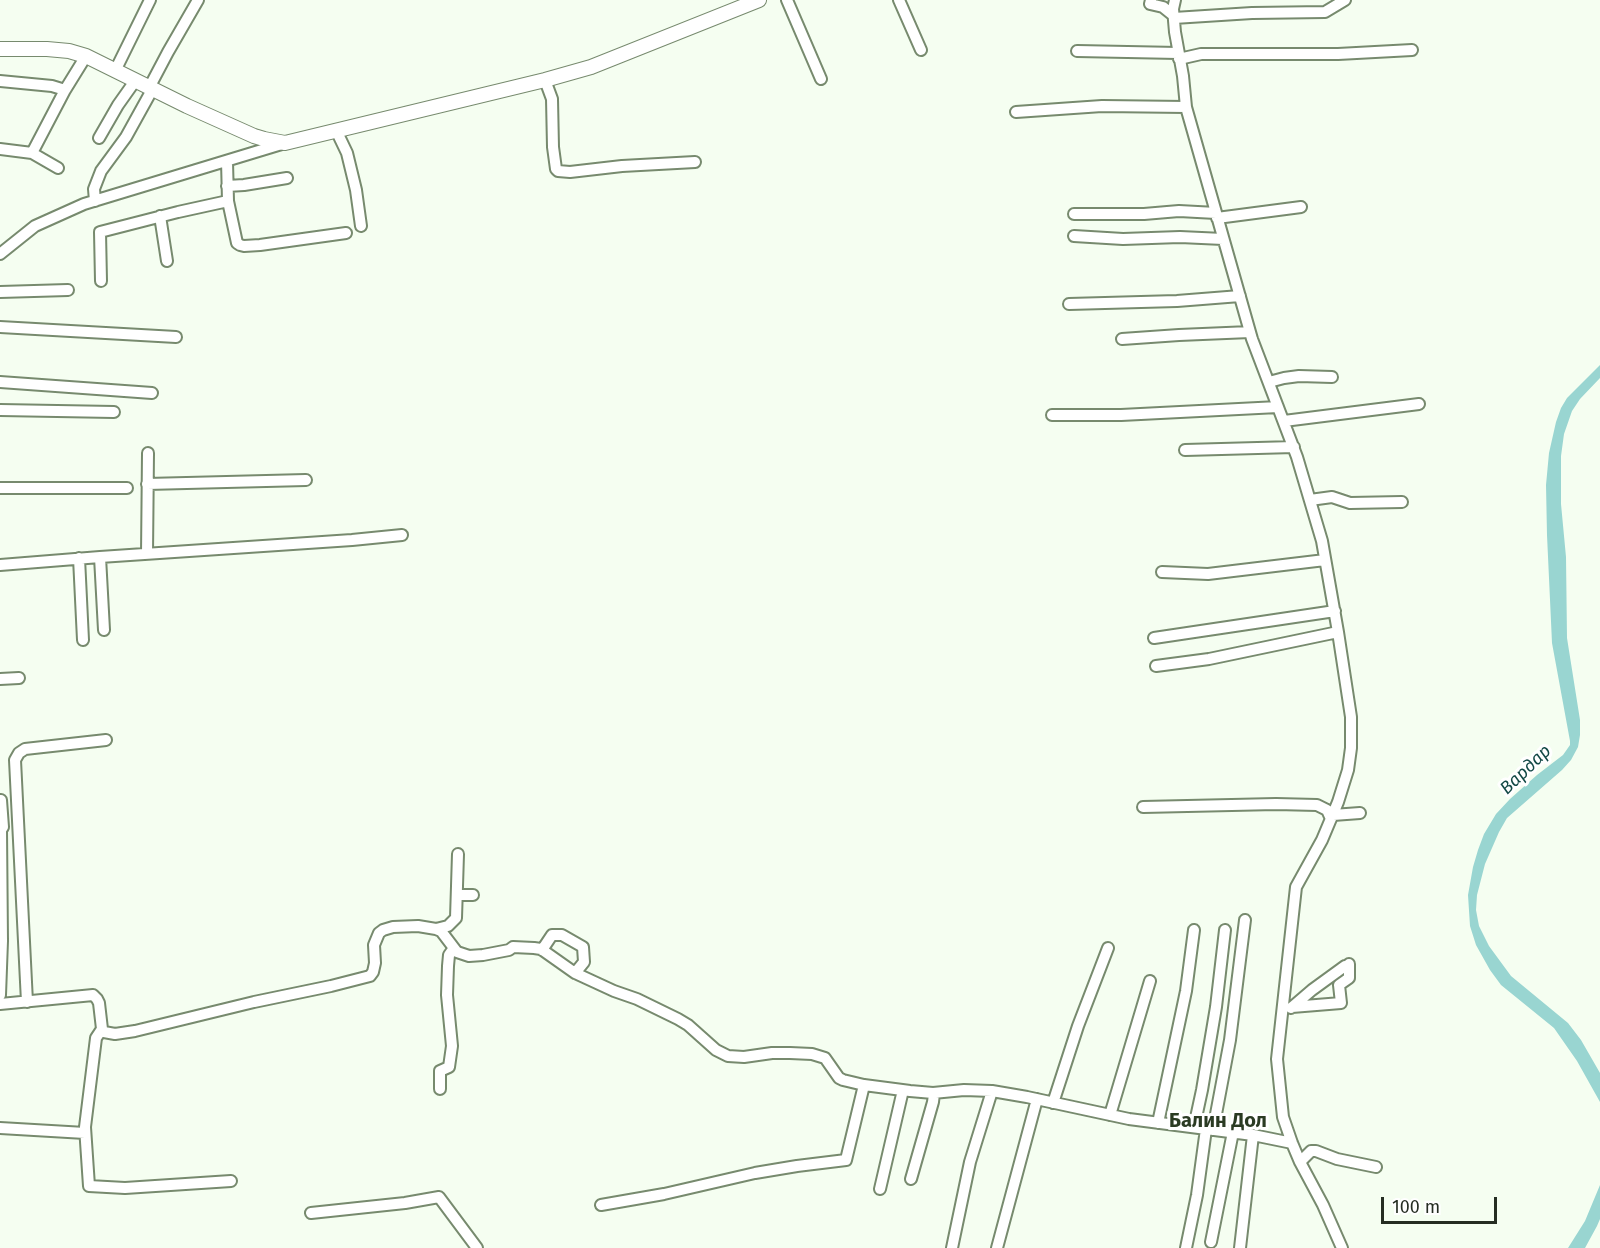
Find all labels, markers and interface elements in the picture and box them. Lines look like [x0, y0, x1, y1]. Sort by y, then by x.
water label: Вардар [1496, 741, 1556, 799]
district label: Балин Дол [1169, 1109, 1267, 1133]
scale bar [1384, 1185, 1500, 1223]
text: 100 m [1392, 1196, 1440, 1218]

